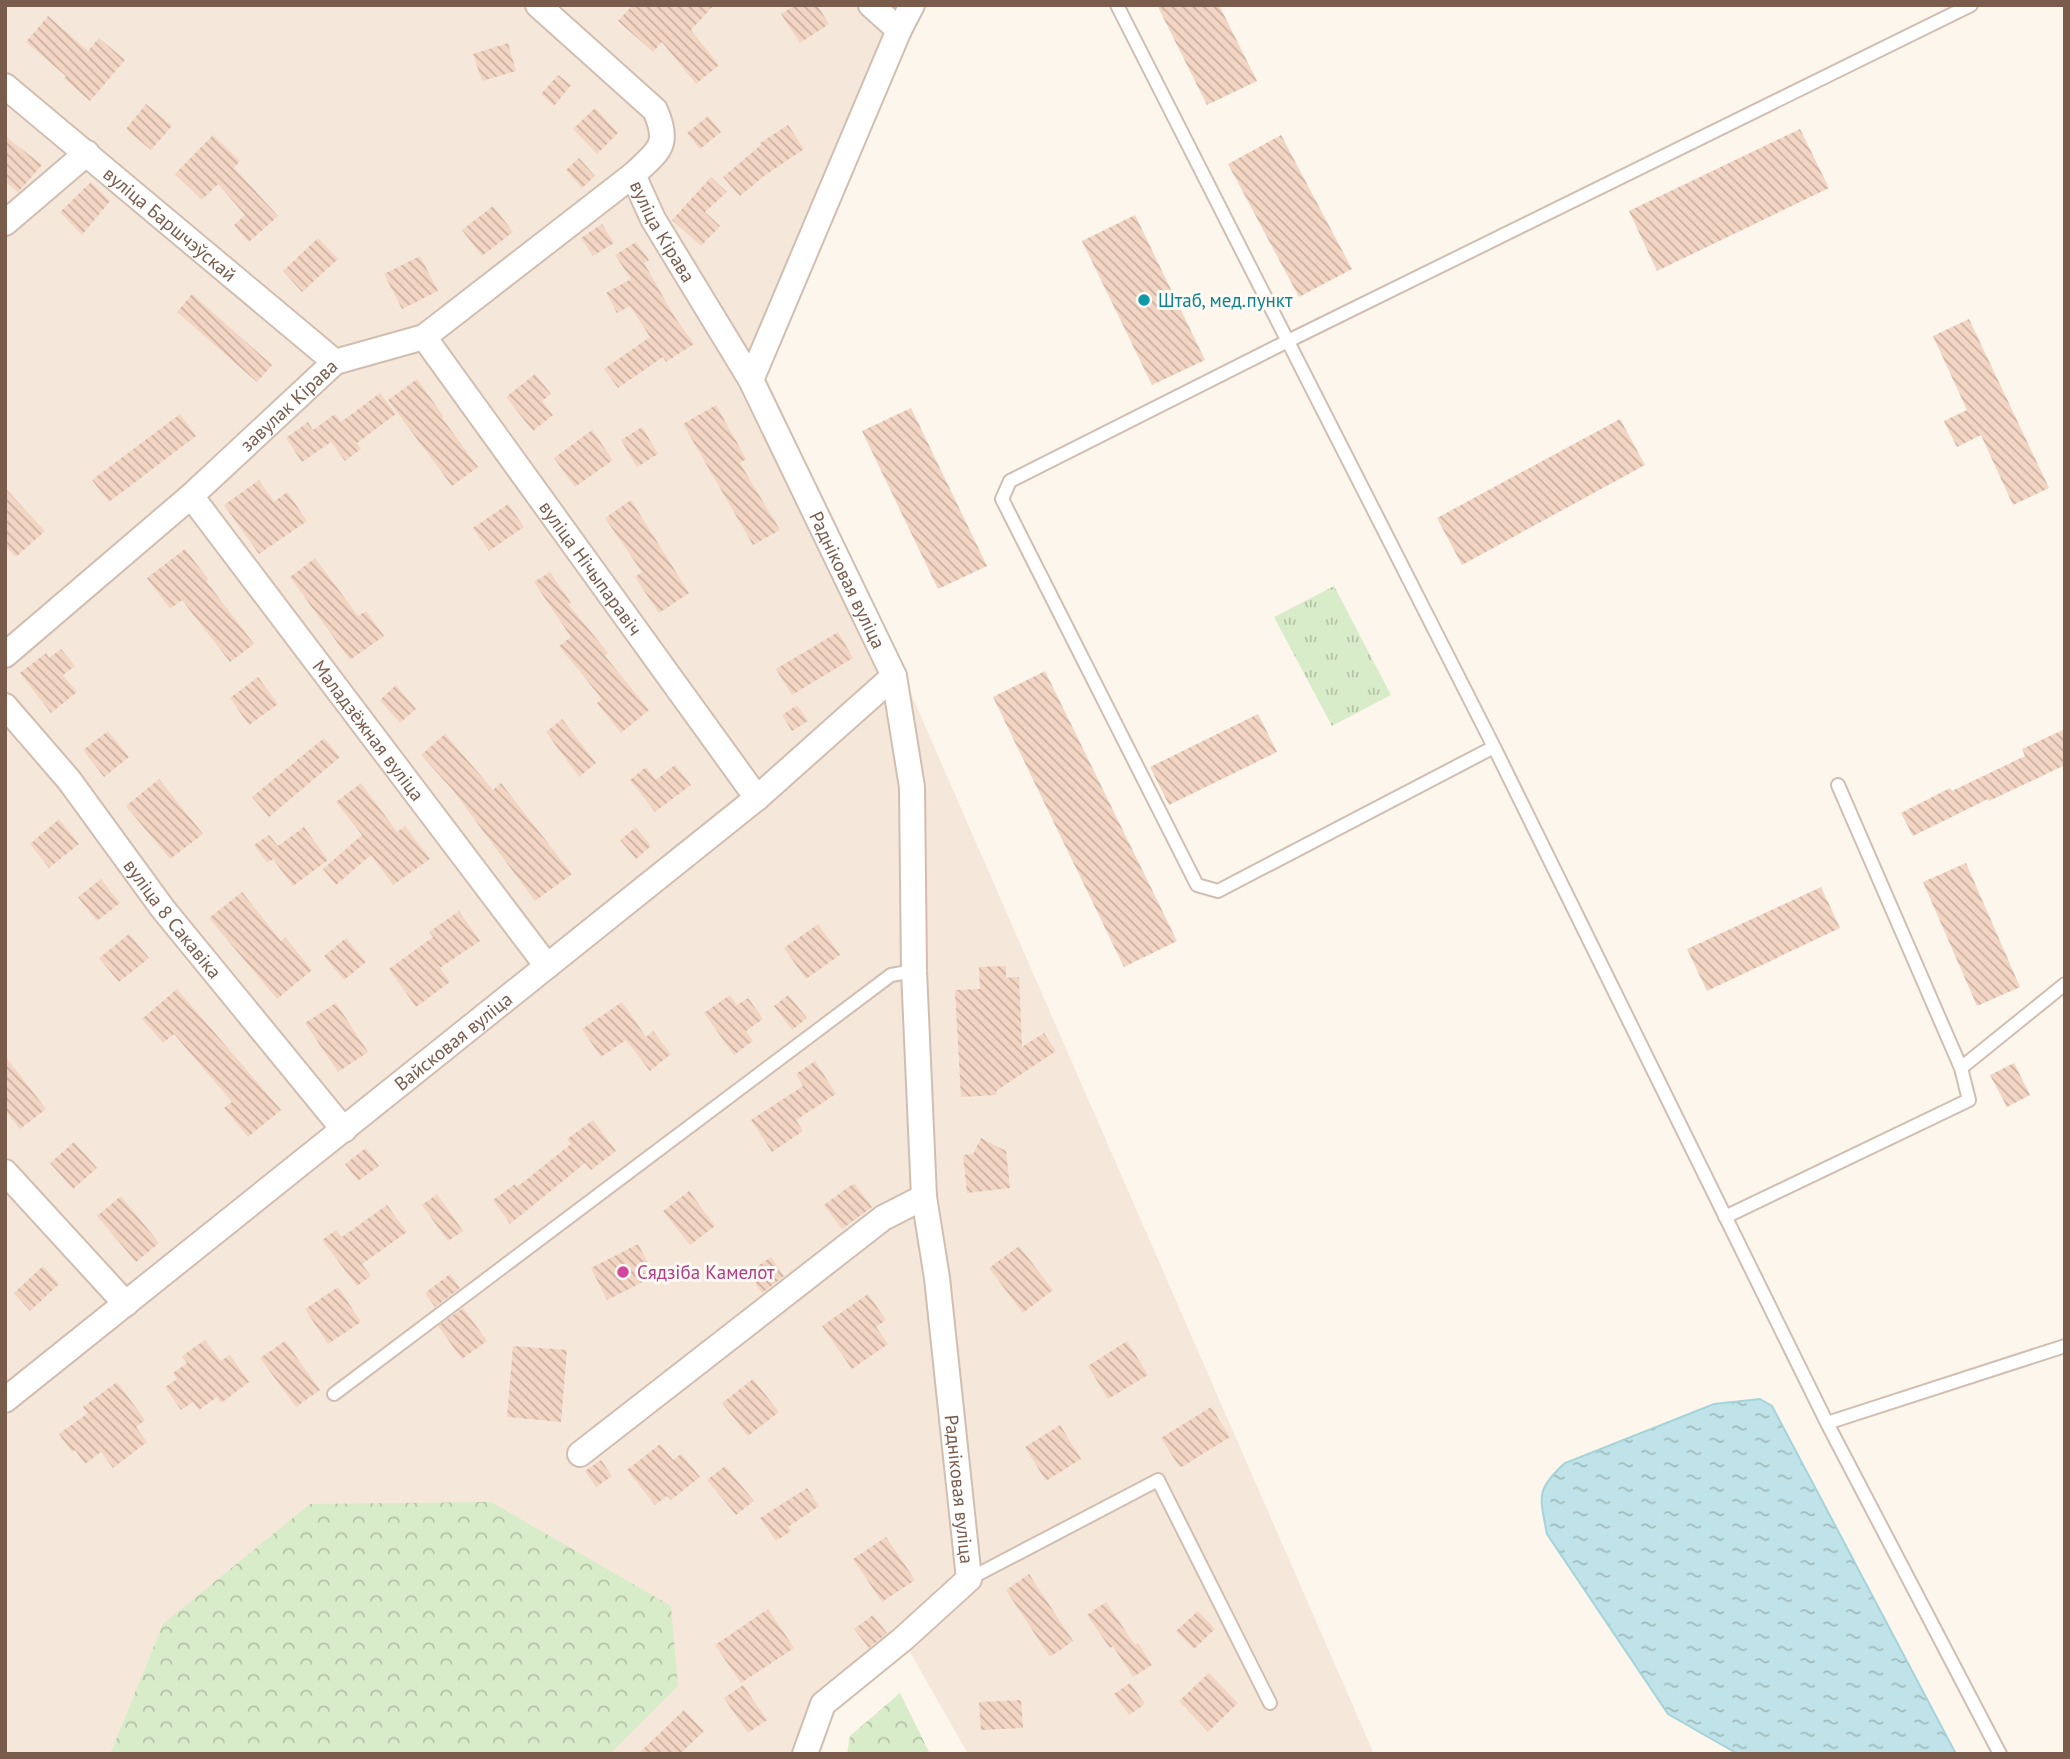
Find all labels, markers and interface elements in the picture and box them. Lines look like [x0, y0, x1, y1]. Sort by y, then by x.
street label: вуліца Баршчэўскай [99, 161, 241, 286]
street label: вуліца Кірава [625, 177, 701, 287]
place label: Штаб, мeд.пункт [1158, 288, 1293, 312]
marker: Штаб, мeд.пункт [1136, 292, 1152, 308]
street label: завулак Кірава [235, 354, 342, 456]
street label: вуліца Нічыпаравіч [534, 496, 648, 640]
street label: Радніковая вуліца [804, 507, 891, 652]
street label: Маладзёжная вуліца [307, 655, 430, 806]
street label: вуліца 8 Сакавіка [119, 854, 227, 983]
street label: Вайсковая вуліца [389, 987, 517, 1096]
place label: Сядзіба Камелот [637, 1260, 775, 1284]
marker: Сядзіба Камелот [615, 1264, 631, 1280]
street label: Радніковая вуліца [940, 1414, 979, 1565]

